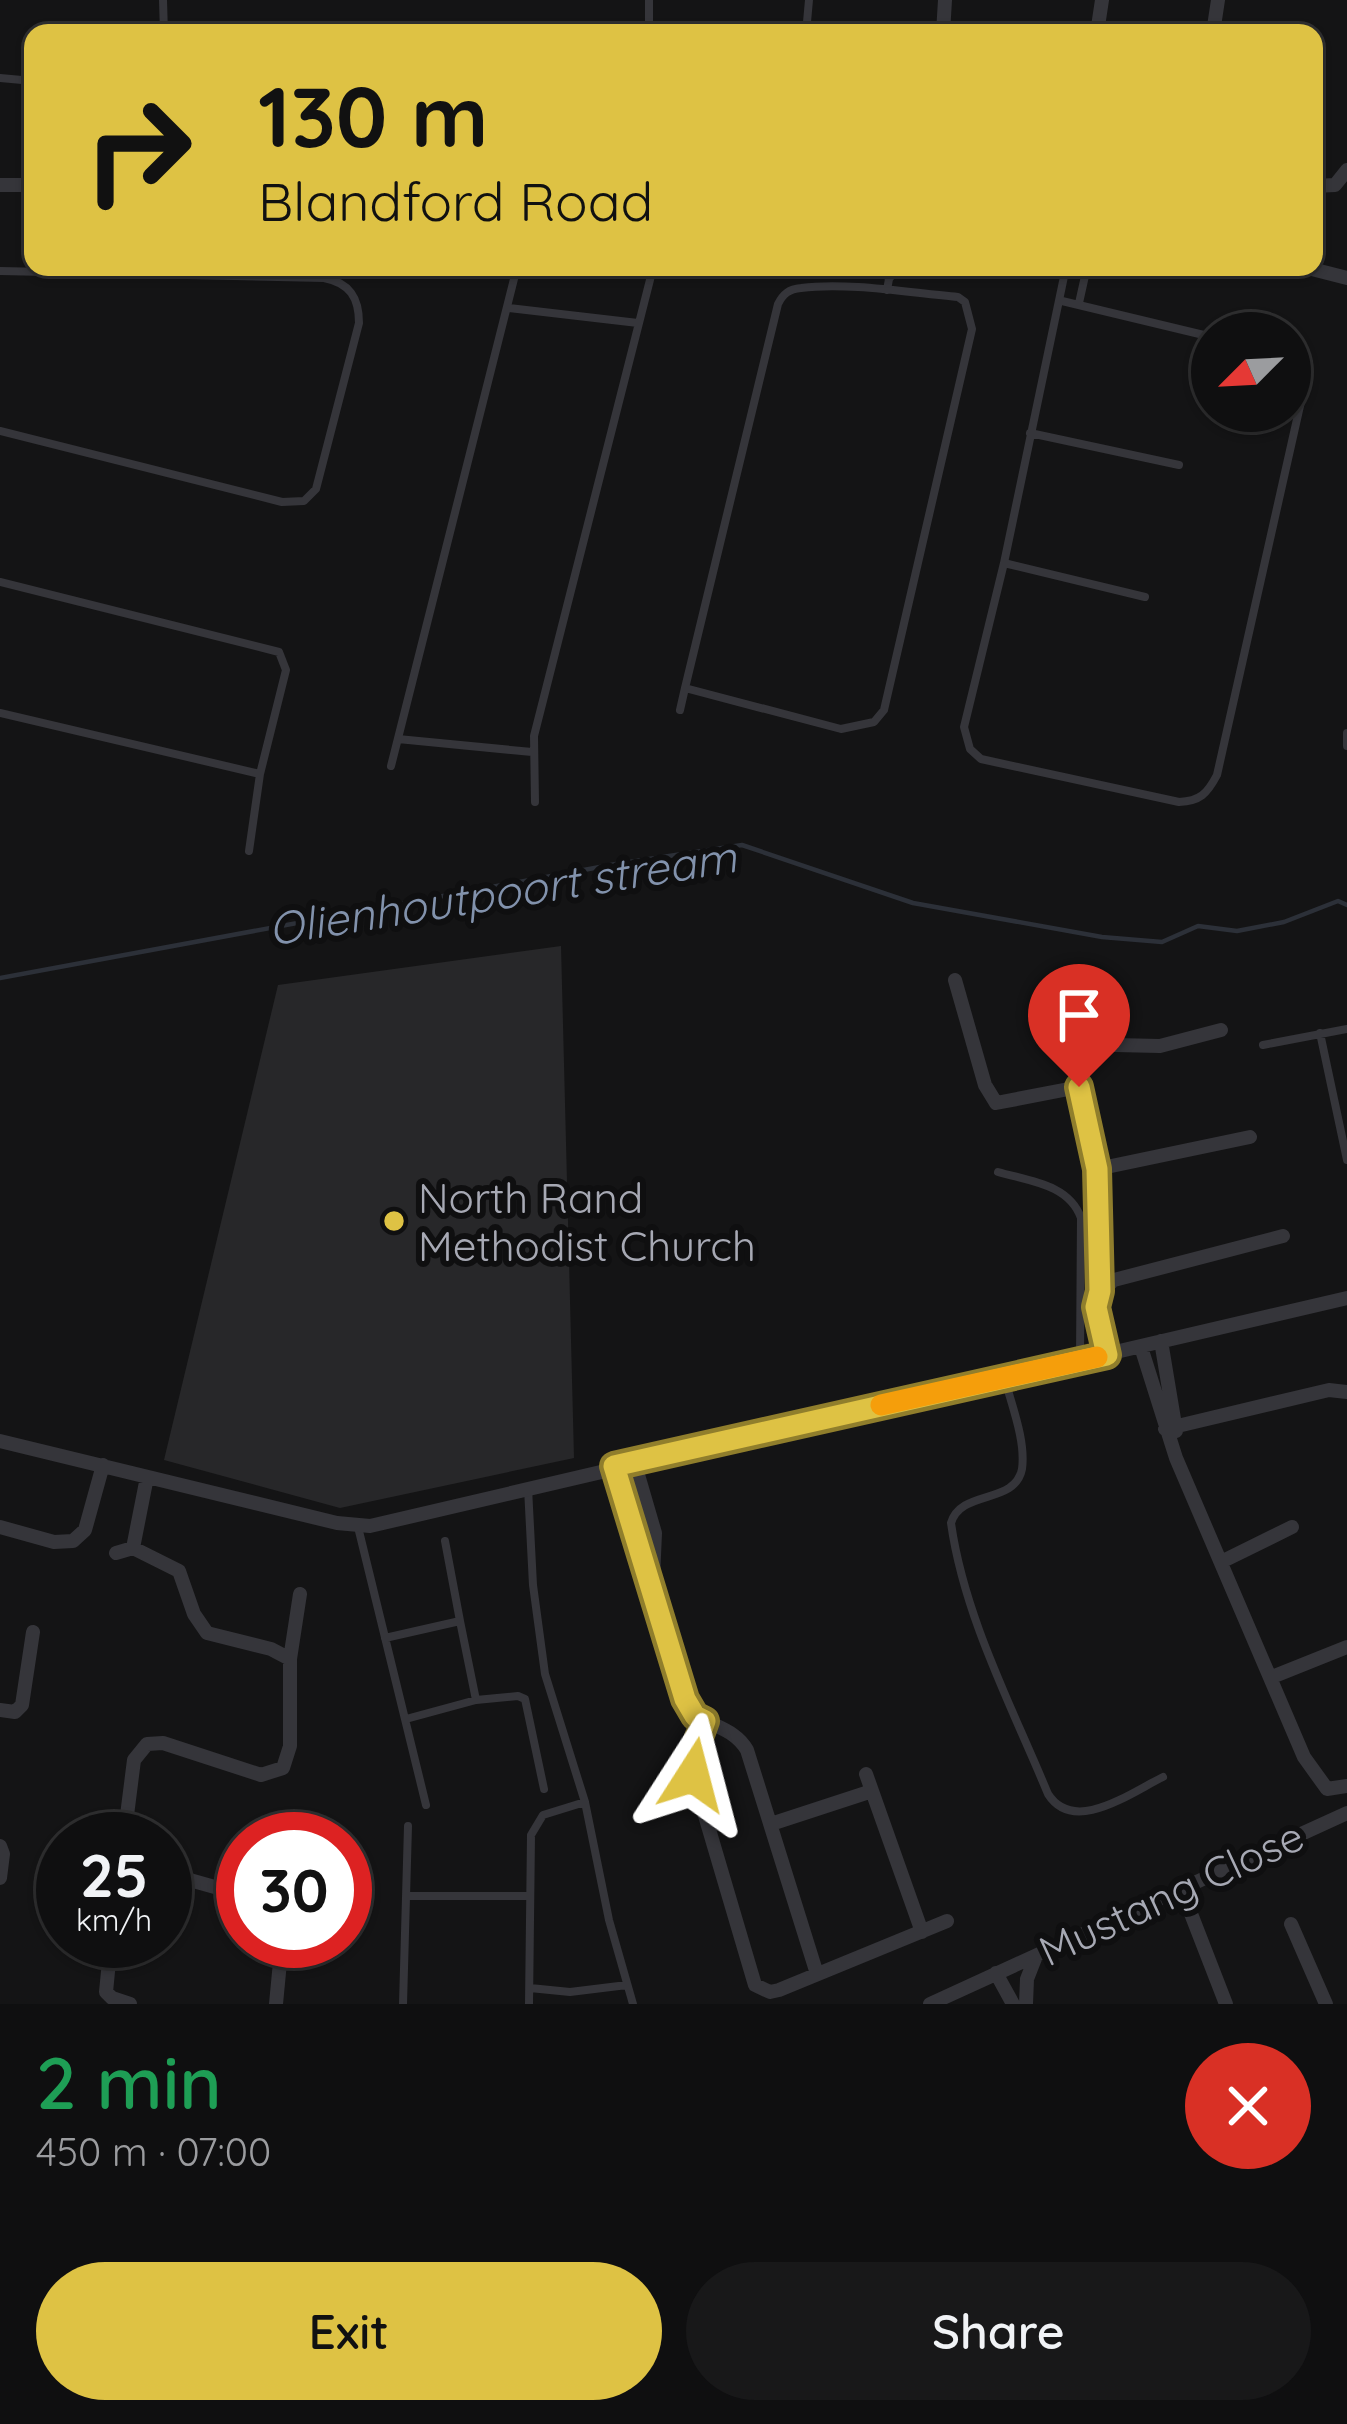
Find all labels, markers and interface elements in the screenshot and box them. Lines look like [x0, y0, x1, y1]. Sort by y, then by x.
text: 130 m [258, 63, 488, 168]
icon: right [60, 72, 216, 228]
text: Blandford Road [258, 167, 653, 235]
north arrow [1191, 312, 1311, 432]
map controls [1191, 312, 1311, 432]
water label: Olienhoutpoort stream [264, 827, 741, 957]
pin [1028, 964, 1130, 1087]
icon: arrive [1046, 982, 1112, 1048]
place label: North Rand Methodist Church [418, 1171, 756, 1272]
marker: North Rand Methodist Church [381, 1208, 407, 1234]
position arrow [630, 1712, 756, 1838]
street label: Mustang Close [1030, 1809, 1312, 1977]
speed limit sign: 30 [216, 1812, 372, 1968]
text: 25 [80, 1837, 148, 1912]
text: km/h [76, 1901, 152, 1939]
text: 2 min [36, 2037, 222, 2127]
button: close [1185, 2043, 1311, 2169]
text: 450 m · 07:00 [36, 2127, 271, 2176]
button: Exit [36, 2262, 662, 2400]
button: Share [686, 2262, 1311, 2400]

